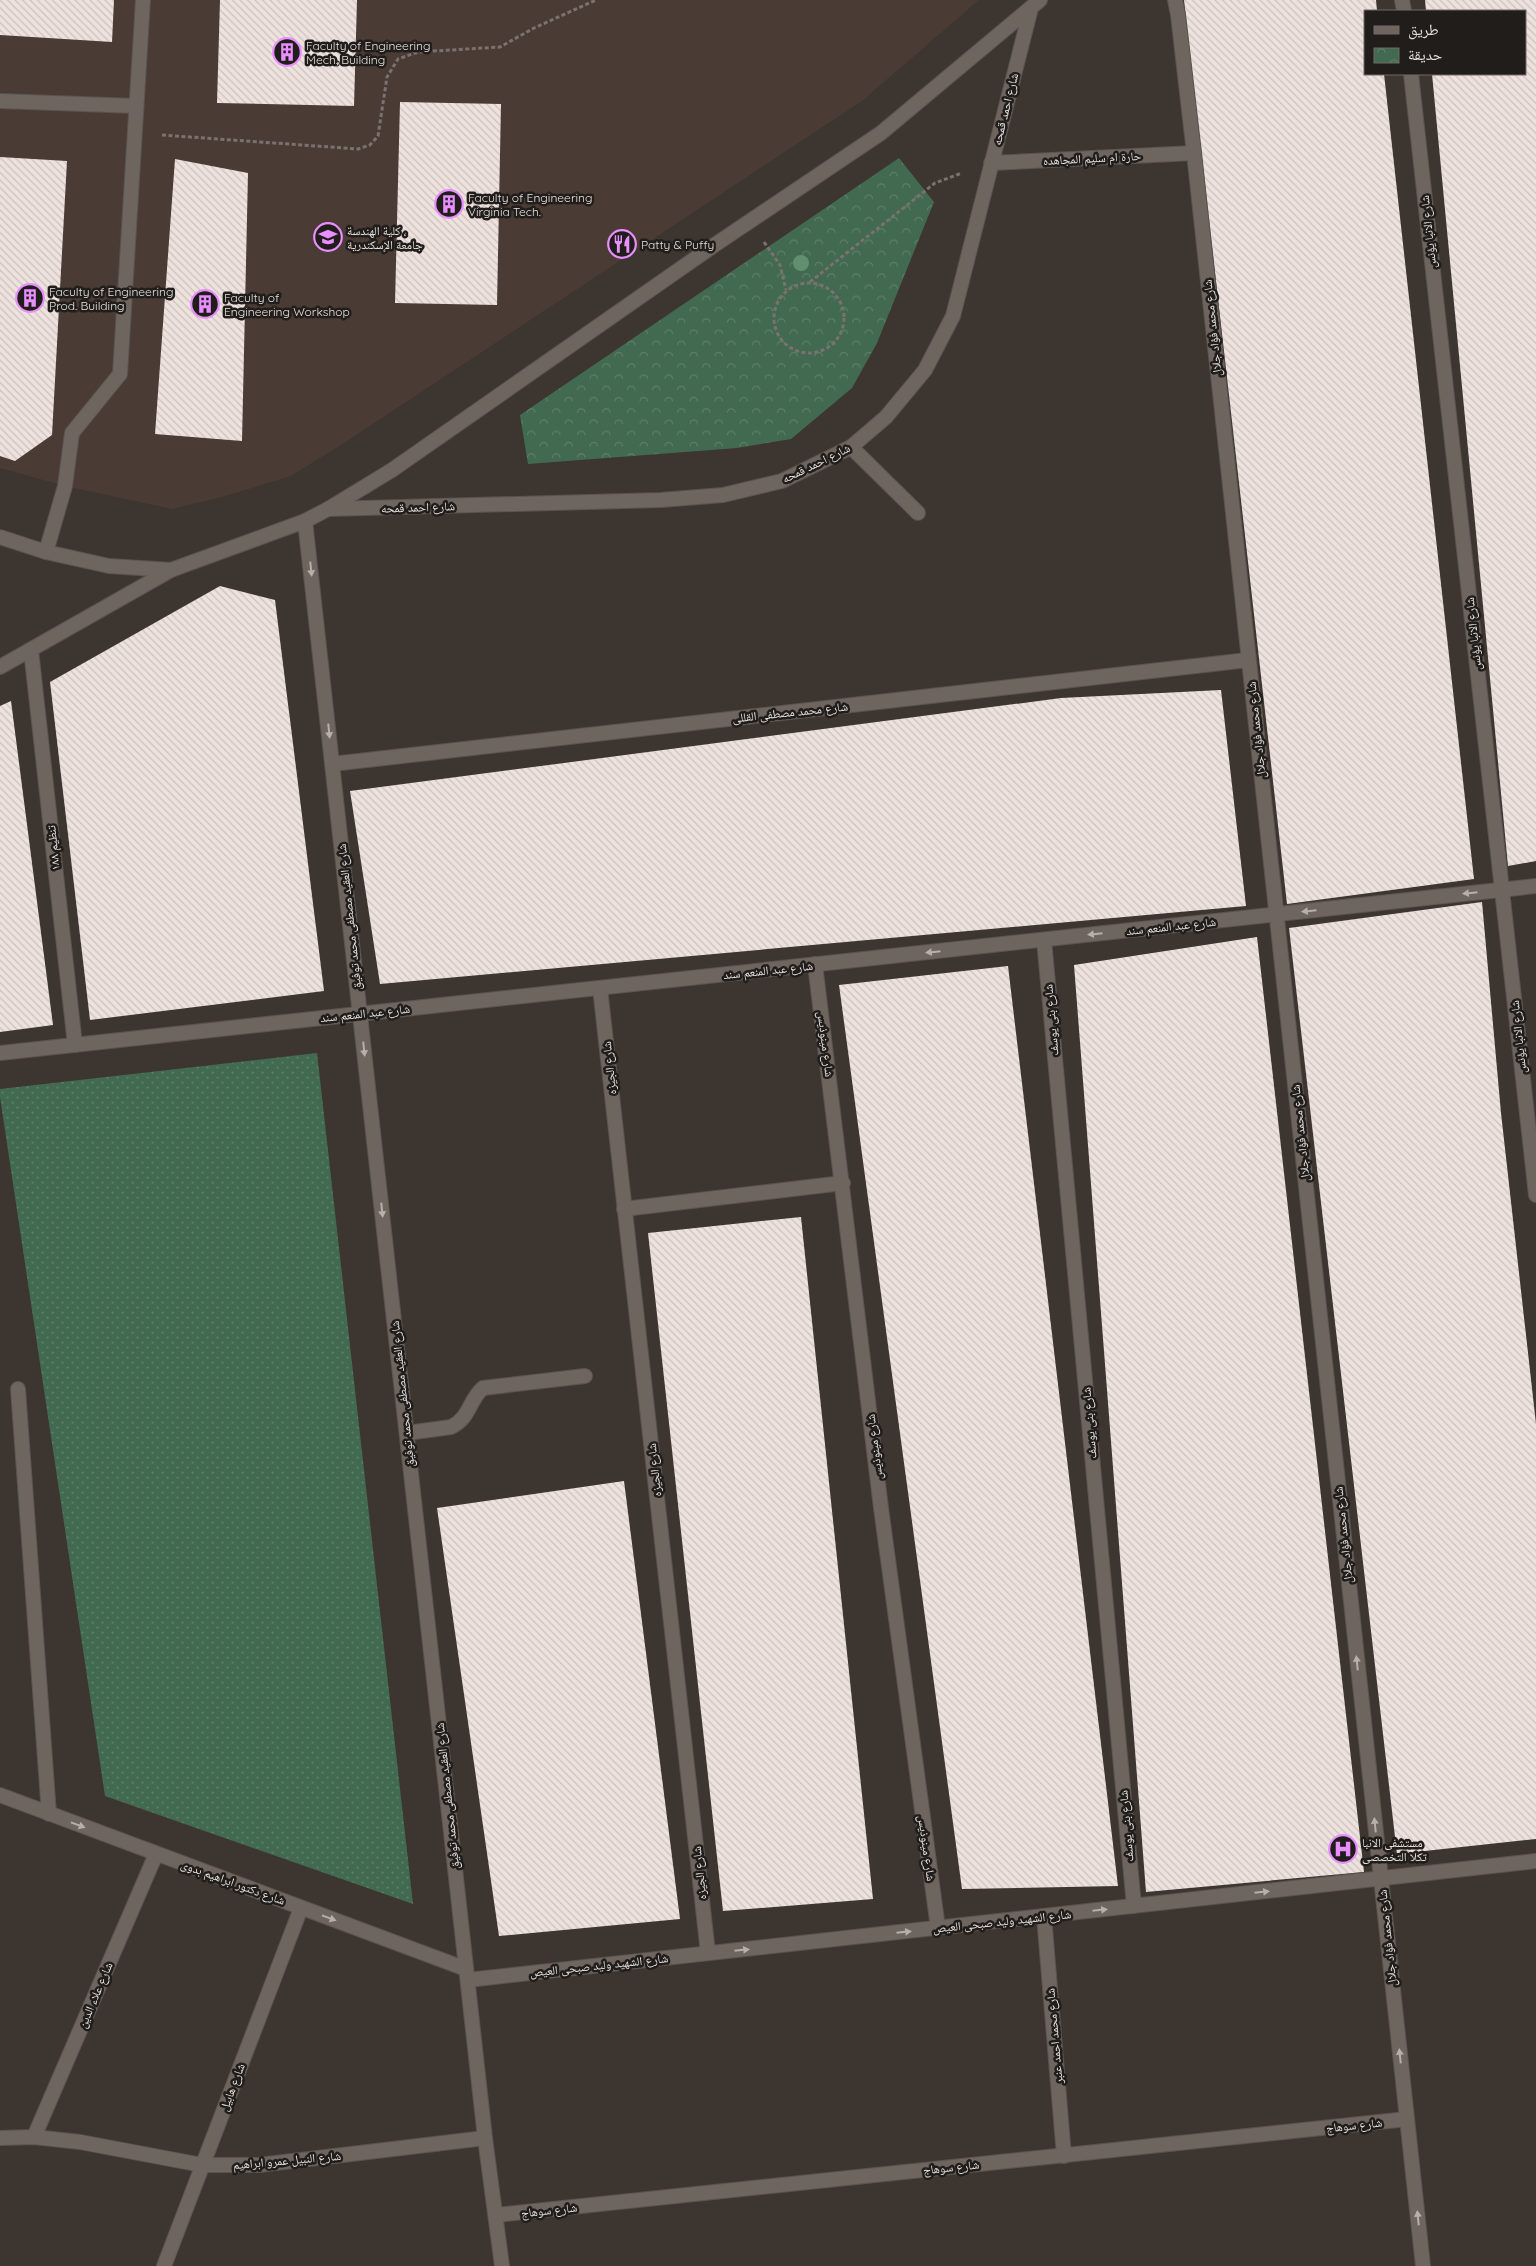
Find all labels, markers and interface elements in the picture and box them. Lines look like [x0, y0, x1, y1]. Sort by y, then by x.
legend [1364, 10, 1526, 75]
text: طريق [1408, 20, 1439, 40]
building icon: Faculty of Engineering Mech. Building [272, 37, 302, 67]
place label: Faculty of Engineering Mech. Building [306, 38, 431, 67]
text: حديقة [1408, 45, 1443, 64]
street label: شارع احمد قمحه [989, 71, 1022, 147]
street label: حارة ام سليم المجاهده [1043, 148, 1142, 169]
building icon: Faculty of Engineering Virginia Tech. [434, 189, 464, 219]
place label: Faculty of Engineering Virginia Tech. [468, 190, 593, 219]
street label: شارع الانبا يؤنس [1417, 194, 1440, 269]
school or university icon: كلية الهندسة ، جامعة الإسكندرية [313, 222, 343, 252]
place label: كلية الهندسة ، جامعة الإسكندرية [347, 223, 423, 252]
restaurant icon: Patty & Puffy [607, 229, 637, 259]
place label: Patty & Puffy [641, 237, 714, 252]
street label: شارع محمد فؤاد جلال [1199, 279, 1226, 377]
building icon: Faculty of Engineering Prod. Building [15, 283, 45, 313]
place label: Faculty of Engineering Prod. Building [49, 284, 174, 313]
building icon: Faculty of Engineering Workshop [190, 289, 220, 319]
place label: Faculty of Engineering Workshop [224, 290, 350, 319]
street label: شارع احمد قمحه [779, 440, 853, 487]
street label: شارع احمد قمحه [381, 498, 455, 517]
one-way arrow [307, 562, 315, 578]
street label: شارع الانبا يؤنس [1462, 596, 1485, 671]
street label: شارع محمد فؤاد جلال [1243, 681, 1270, 779]
street label: شارع محمد مصطفى القللى [731, 698, 849, 727]
one-way arrow [325, 723, 333, 739]
street label: تنظيم ١٨٨ [43, 824, 64, 871]
street label: شارع العقيد مصطفى محمد توفيق [334, 843, 365, 991]
one-way arrow [1462, 889, 1478, 897]
one-way arrow [1300, 907, 1316, 915]
street label: شارع عبد المنعم سند [1125, 914, 1217, 939]
one-way arrow [1087, 930, 1103, 938]
one-way arrow [925, 948, 941, 956]
street label: شارع عبد المنعم سند [722, 958, 814, 983]
street label: شارع بنى يوسف [1040, 983, 1063, 1056]
street label: شارع الانبا يؤنس [1507, 999, 1530, 1074]
street label: شارع عبد المنعم سند [319, 1001, 411, 1026]
street label: شارع مينوذيس [814, 1010, 837, 1078]
street label: شارع الجيزه [599, 1040, 620, 1095]
one-way arrow [360, 1041, 368, 1057]
street label: شارع محمد فؤاد جلال [1287, 1084, 1314, 1182]
one-way arrow [378, 1203, 386, 1219]
street label: شارع العقيد مصطفى محمد توفيق [387, 1320, 418, 1468]
street label: شارع بنى يوسف [1078, 1386, 1101, 1459]
street label: شارع مينوذيس [863, 1413, 886, 1481]
street label: شارع الجيزه [644, 1442, 665, 1497]
street label: شارع محمد فؤاد جلال [1330, 1486, 1357, 1584]
one-way arrow [1353, 1655, 1361, 1671]
street label: شارع العقيد مصطفى محمد توفيق [432, 1722, 463, 1870]
street label: شارع بنى يوسف [1115, 1789, 1138, 1862]
street label: شارع مينوذيس [914, 1814, 939, 1882]
one-way arrow [1371, 1817, 1379, 1833]
one-way arrow [71, 1822, 86, 1829]
hospital icon: مستشفى الانبا تكلا التخصصى [1328, 1834, 1358, 1864]
place label: مستشفى الانبا تكلا التخصصى [1362, 1835, 1427, 1864]
street label: شارع الجيزه [689, 1845, 710, 1900]
street label: شارع دكتور ابراهيم بدوى [179, 1856, 287, 1909]
one-way arrow [1254, 1888, 1270, 1896]
street label: شارع محمد فؤاد جلال [1374, 1889, 1401, 1987]
street label: شارع الشهيد وليد صبحى العيص [932, 1906, 1072, 1937]
one-way arrow [1092, 1906, 1108, 1914]
one-way arrow [322, 1914, 337, 1922]
one-way arrow [896, 1928, 912, 1936]
one-way arrow [735, 1945, 751, 1953]
street label: شارع الشهيد وليد صبحى العيص [529, 1950, 669, 1981]
street label: شارع علاء الدين [74, 1960, 117, 2031]
street label: شارع محمد احمد عنبر [1042, 1987, 1067, 2085]
one-way arrow [1396, 2048, 1404, 2064]
street label: شارع هابيل [216, 2061, 249, 2113]
street label: شارع سوهاج [1325, 2115, 1383, 2136]
street label: شارع النبيل عمرو ابراهيم [232, 2148, 342, 2173]
street label: شارع سوهاج [922, 2157, 980, 2178]
street label: شارع سوهاج [520, 2200, 578, 2221]
one-way arrow [1414, 2209, 1422, 2225]

